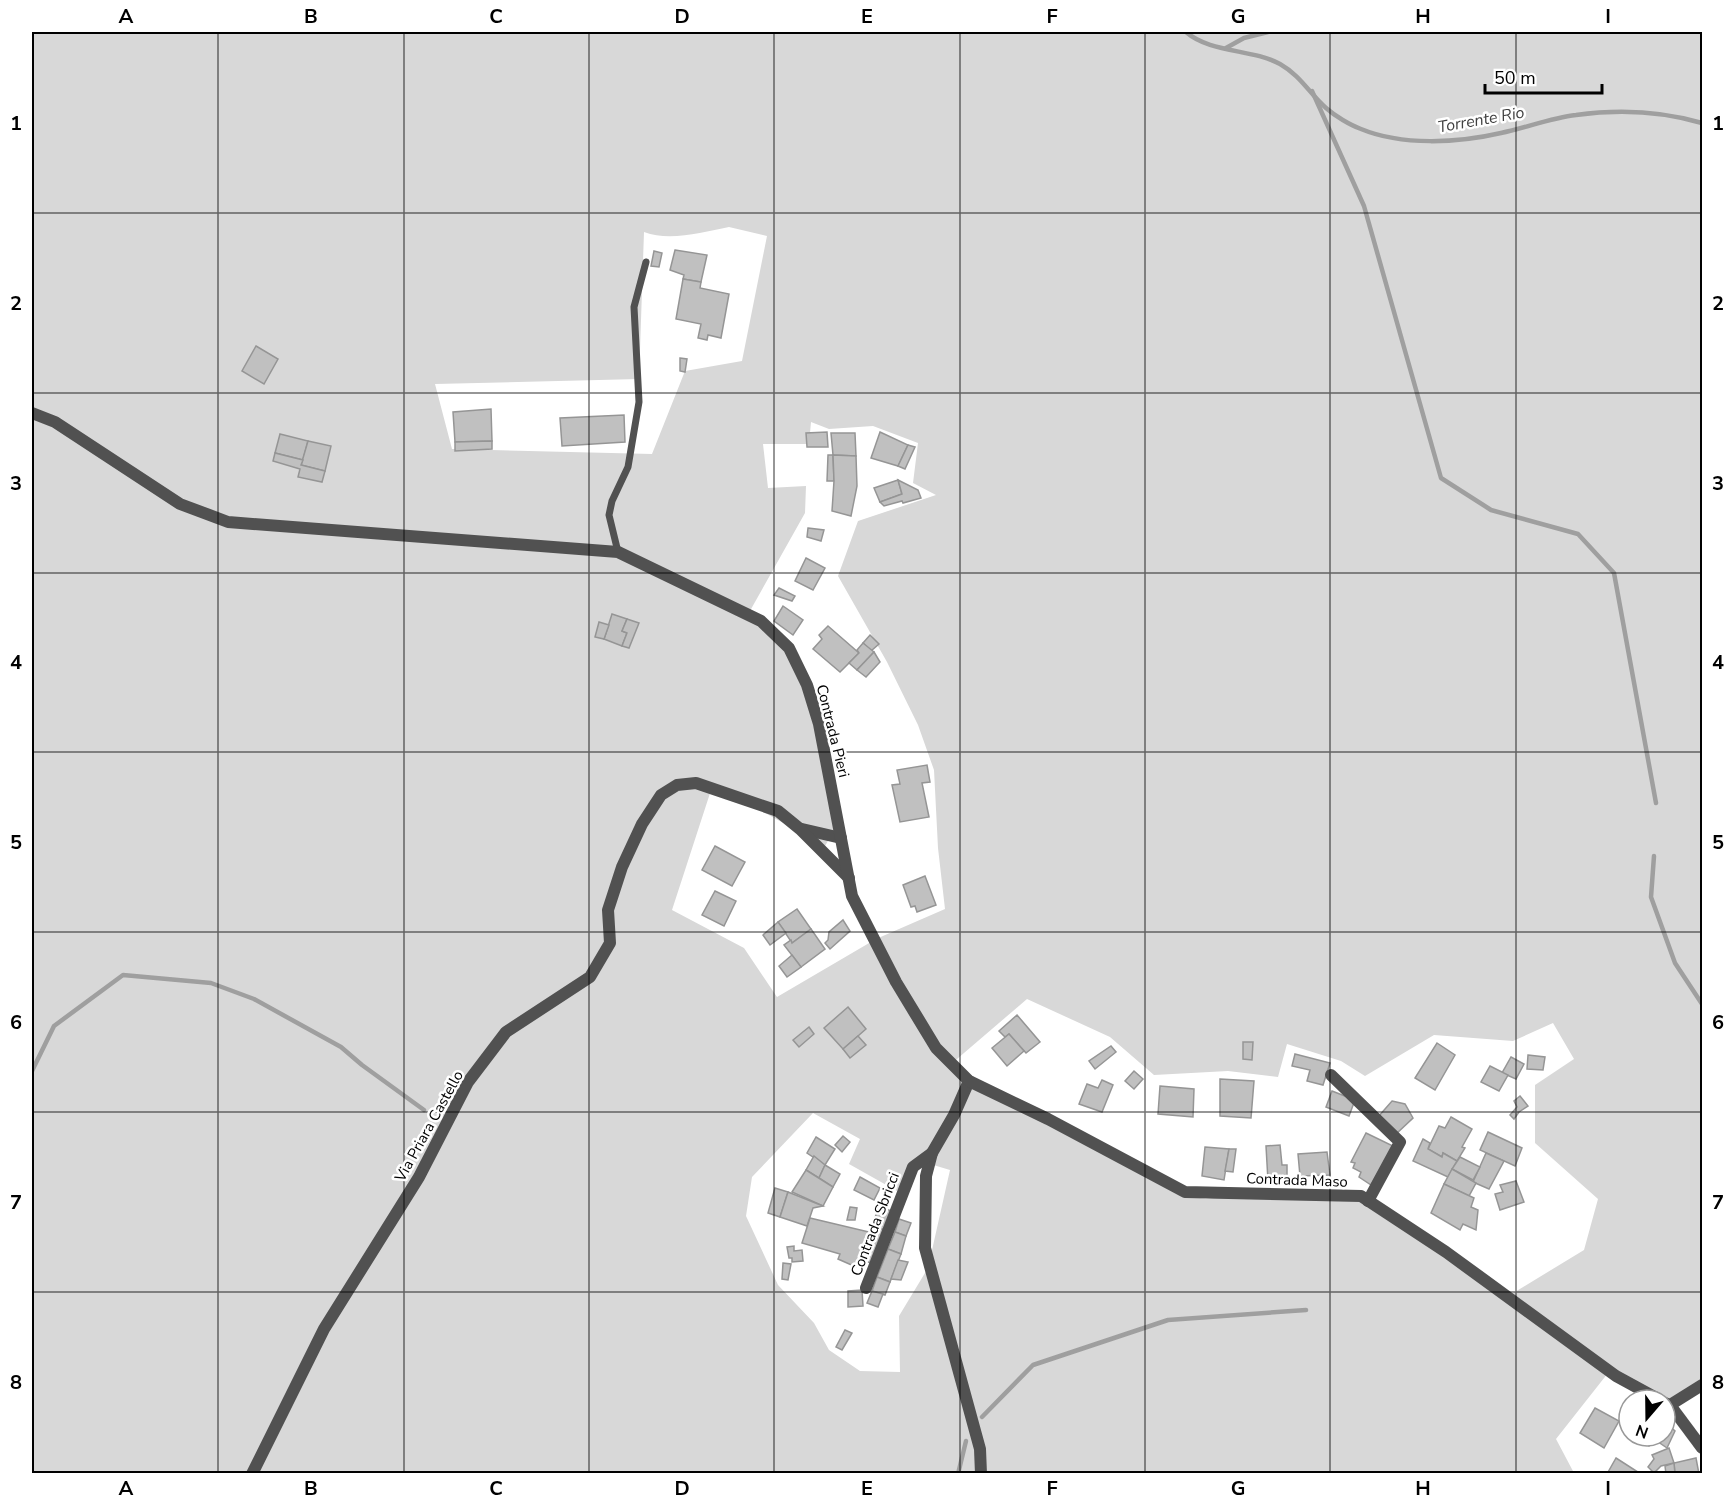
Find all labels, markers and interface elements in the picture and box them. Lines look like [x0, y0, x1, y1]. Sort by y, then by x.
text: A [119, 3, 134, 30]
text: B [304, 3, 318, 30]
text: C [489, 3, 503, 30]
text: D [674, 3, 690, 30]
text: E [861, 3, 873, 30]
text: F [1046, 3, 1058, 30]
text: G [1231, 3, 1245, 30]
text: H [1415, 3, 1431, 30]
text: I [1605, 3, 1611, 30]
scale bar [1485, 57, 1602, 95]
text: 50 m [1494, 66, 1536, 90]
water label: Torrente Rio [1436, 102, 1526, 138]
text: 1 [10, 110, 22, 137]
text: 1 [1712, 110, 1724, 137]
text: 2 [10, 290, 22, 317]
text: 2 [1712, 290, 1724, 317]
text: 3 [10, 470, 22, 497]
text: 3 [1712, 470, 1724, 497]
text: 4 [10, 649, 22, 676]
text: 4 [1712, 649, 1724, 676]
street label: Contrada Pieri [812, 682, 854, 780]
text: 5 [10, 829, 22, 856]
text: 5 [1712, 829, 1724, 856]
text: 6 [10, 1009, 22, 1036]
text: 6 [1712, 1009, 1724, 1036]
street label: Via Priara Castello [390, 1067, 468, 1186]
street label: Contrada Maso [1246, 1168, 1348, 1192]
street label: Contrada Sbricci [846, 1169, 904, 1279]
text: 7 [10, 1189, 22, 1216]
text: 7 [1712, 1189, 1724, 1216]
text: 8 [10, 1369, 22, 1396]
text: 8 [1712, 1369, 1724, 1396]
north arrow [1617, 1388, 1677, 1448]
text: N [1633, 1419, 1652, 1444]
text: A [119, 1475, 134, 1502]
text: B [304, 1475, 318, 1502]
text: C [489, 1475, 503, 1502]
text: D [674, 1475, 690, 1502]
text: E [861, 1475, 873, 1502]
text: F [1046, 1475, 1058, 1502]
text: G [1231, 1475, 1245, 1502]
text: H [1415, 1475, 1431, 1502]
text: I [1605, 1475, 1611, 1502]

